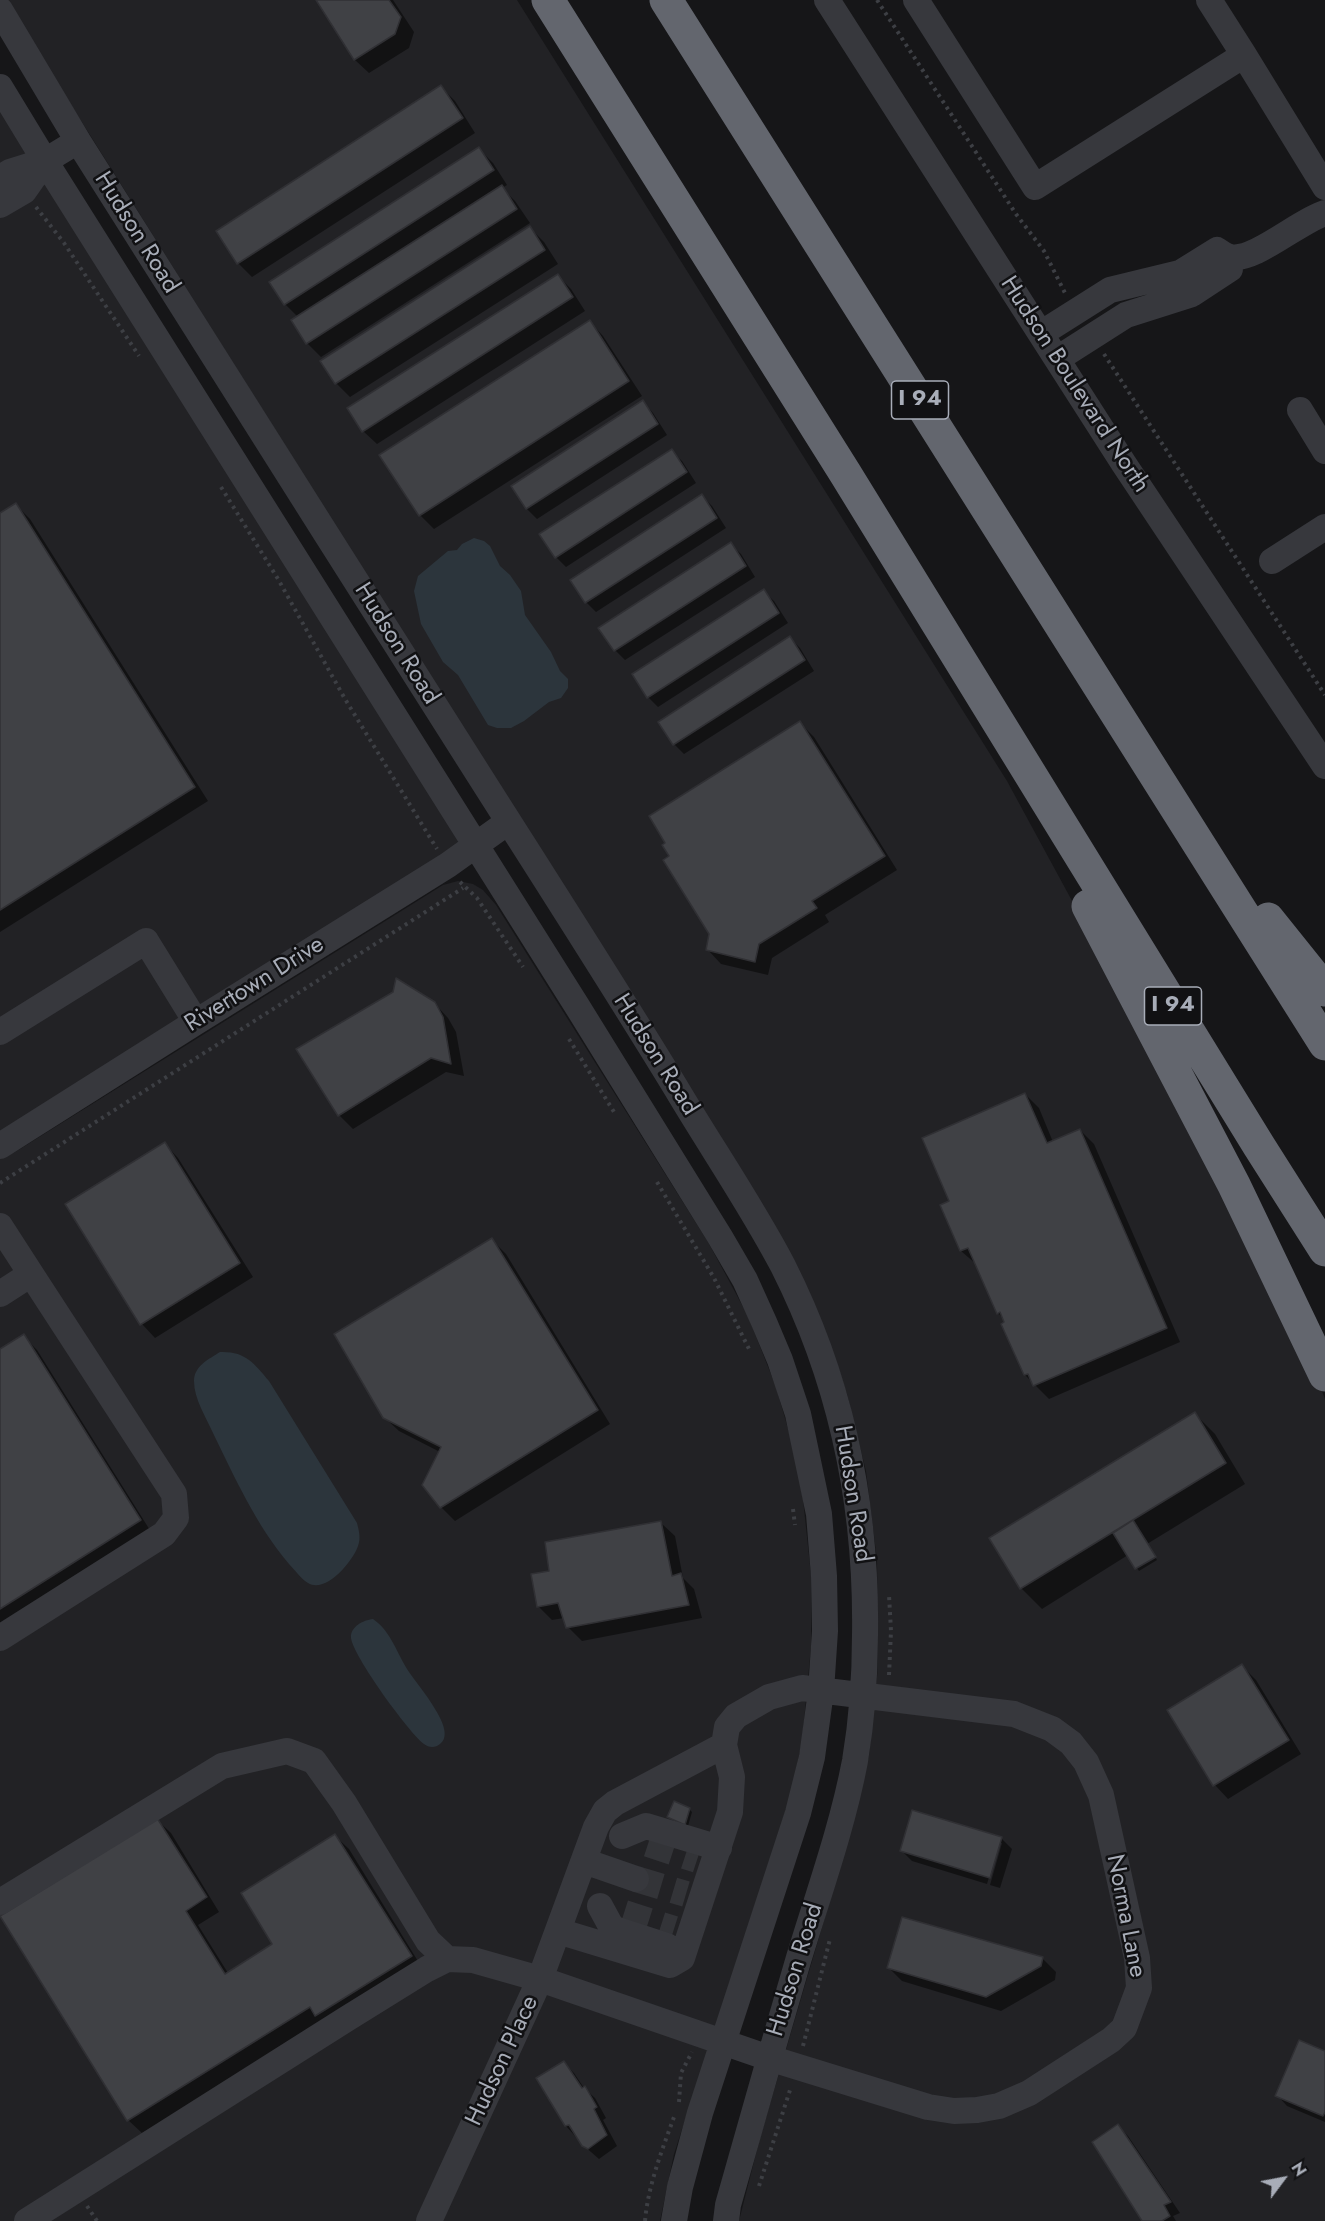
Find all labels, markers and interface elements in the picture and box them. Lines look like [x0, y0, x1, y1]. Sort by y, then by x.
street label: Hudson Road [87, 167, 185, 299]
street label: Hudson Boulevard North [993, 271, 1155, 499]
road number: I 94 [892, 381, 948, 419]
street label: Hudson Road [347, 578, 445, 710]
street label: Rivertown Drive [180, 931, 330, 1039]
road number: I 94 [1144, 987, 1202, 1025]
street label: Hudson Road [606, 989, 704, 1121]
street label: Hudson Road [827, 1424, 877, 1564]
street label: Norma Lane [1099, 1852, 1151, 1980]
street label: Hudson Road [762, 1900, 830, 2040]
street label: Hudson Place [460, 1991, 546, 2131]
north arrow [1253, 2149, 1313, 2209]
text: N [1286, 2158, 1312, 2181]

